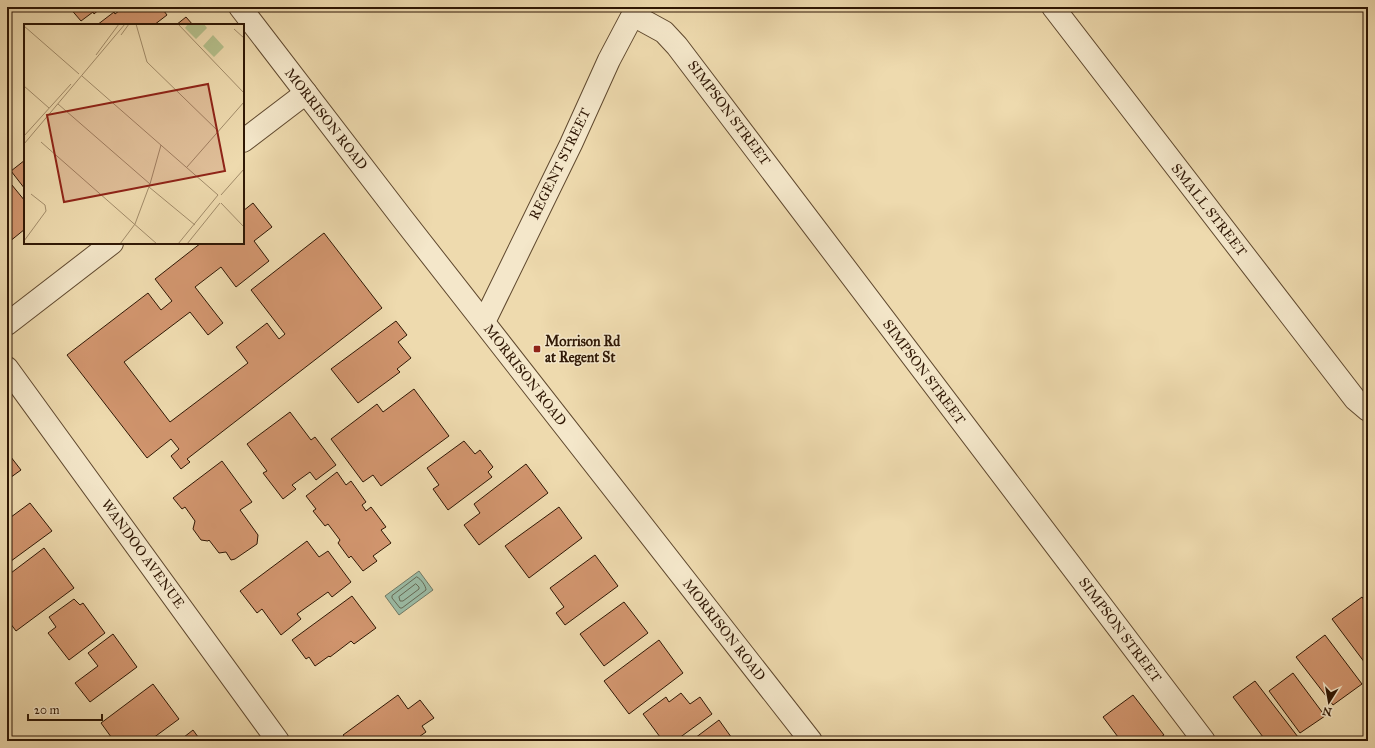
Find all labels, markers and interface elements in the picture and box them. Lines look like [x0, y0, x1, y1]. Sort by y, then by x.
inset map [24, 24, 244, 244]
street label: SIMPSON STREET [684, 57, 774, 169]
street label: MORRISON ROAD [281, 65, 371, 173]
street label: REGENT STREET [526, 105, 595, 222]
street label: SMALL STREET [1168, 160, 1251, 260]
street label: SIMPSON STREET [879, 316, 969, 428]
street label: MORRISON ROAD [480, 321, 570, 429]
place label: Morrison Rd at Regent St [545, 333, 621, 367]
marker: Morrison Rd at Regent St [532, 344, 542, 354]
street label: WANDOO AVENUE [98, 496, 188, 612]
street label: SIMPSON STREET [1075, 574, 1165, 686]
street label: MORRISON ROAD [679, 576, 769, 684]
north arrow [1309, 682, 1349, 722]
scale bar [28, 696, 102, 722]
text: 20 m [34, 703, 60, 717]
text: N [1321, 704, 1333, 719]

